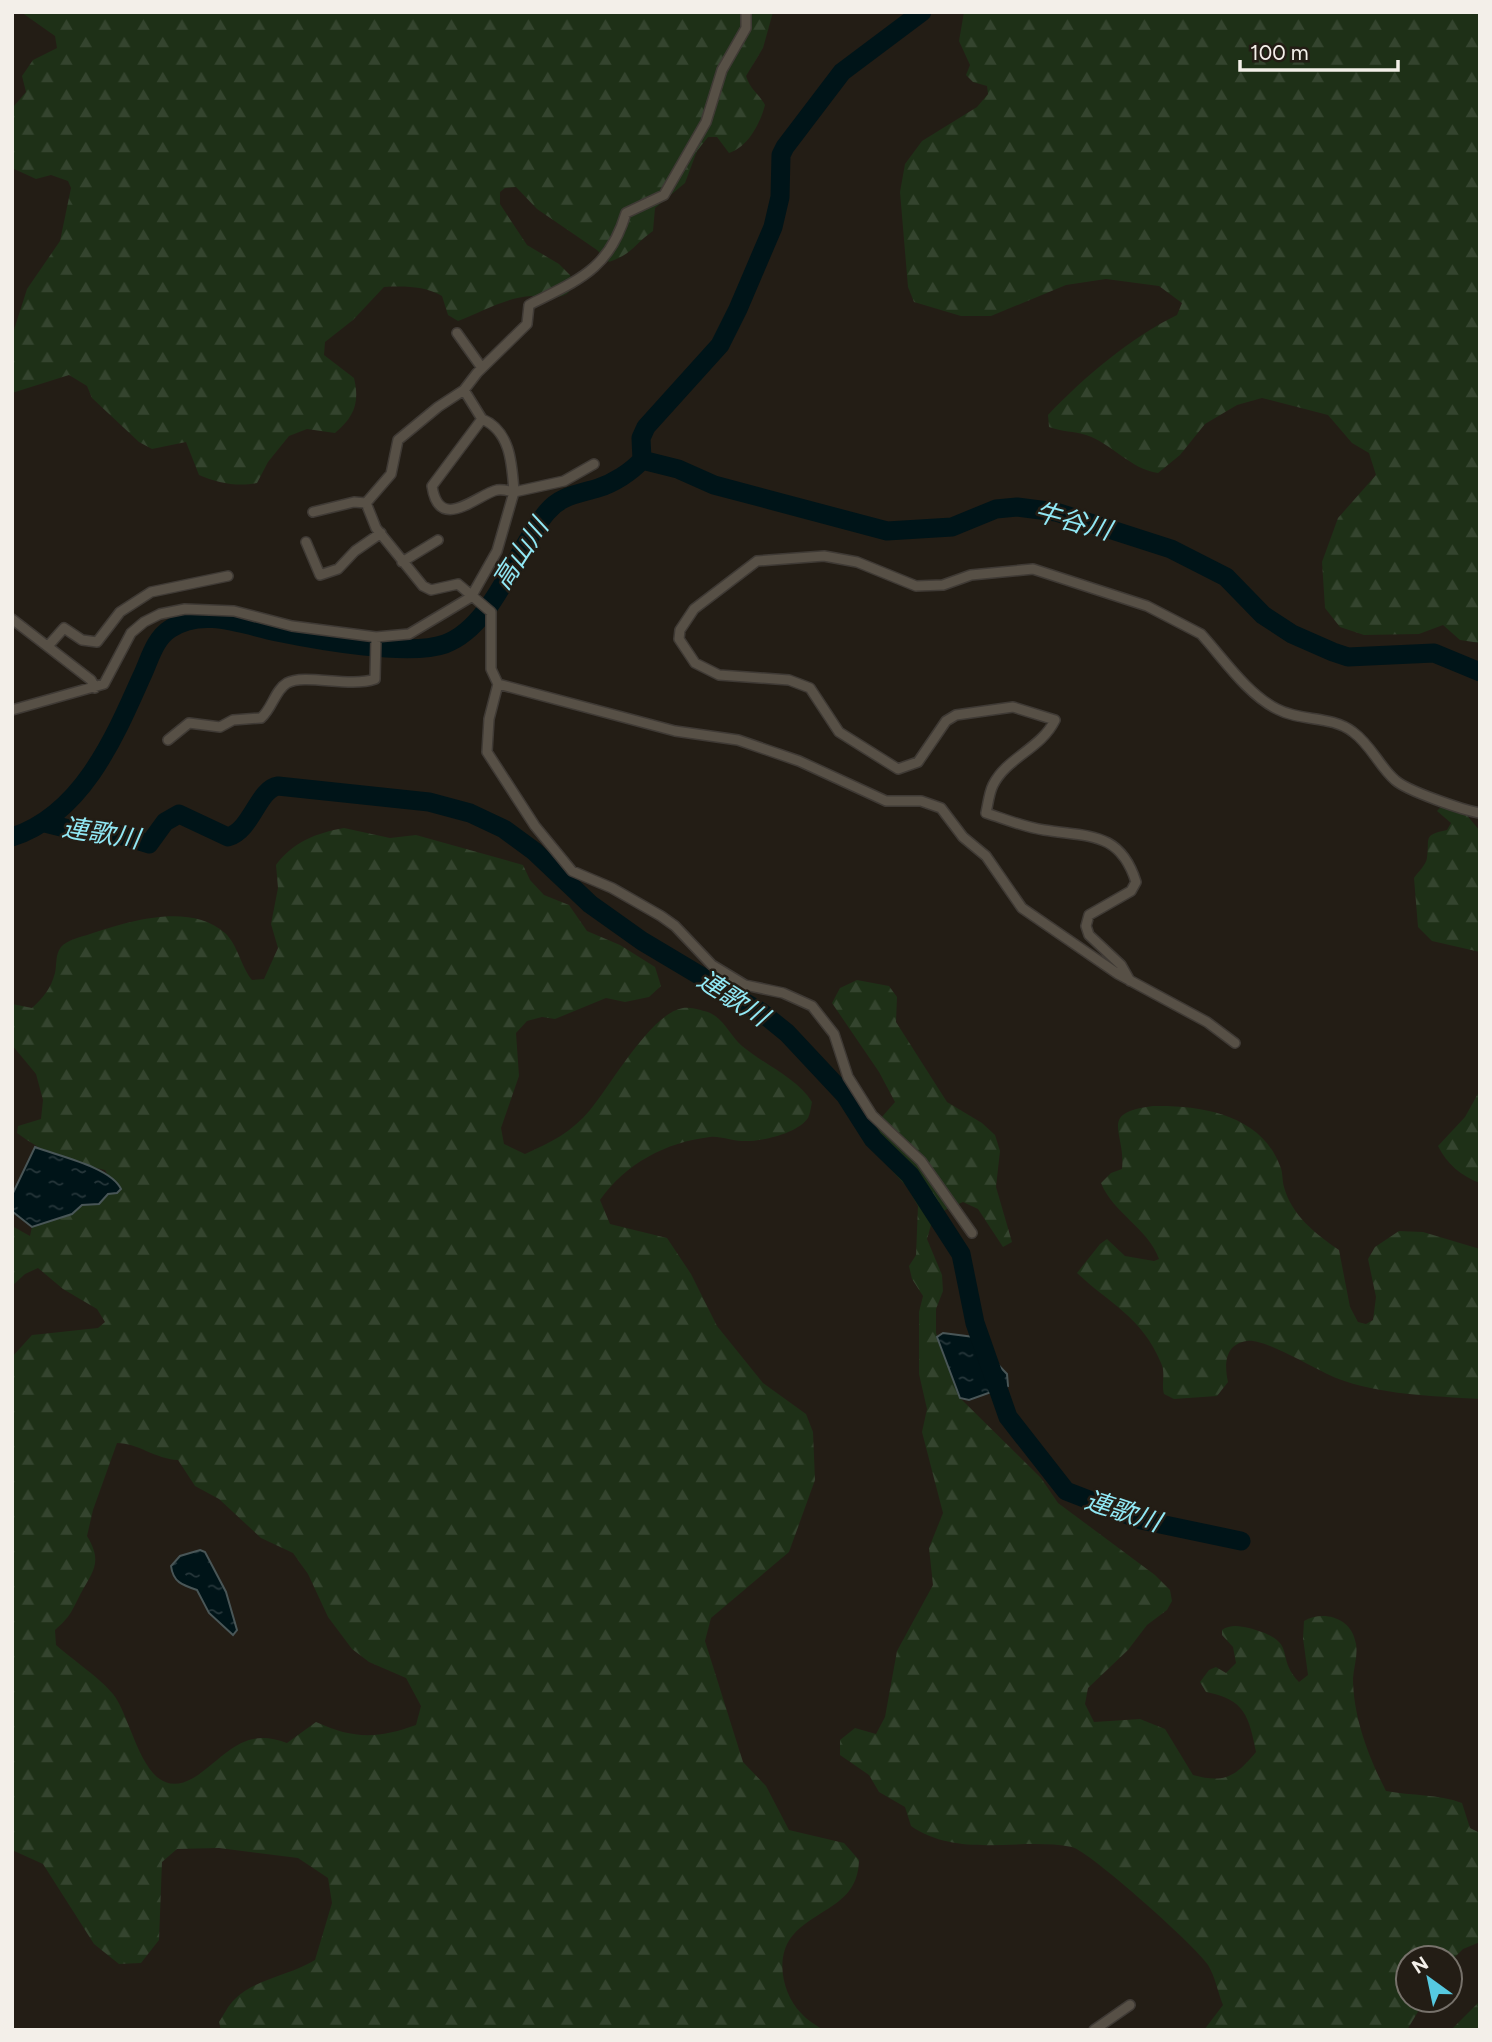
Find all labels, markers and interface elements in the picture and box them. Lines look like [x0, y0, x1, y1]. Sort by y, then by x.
scale bar [1240, 28, 1398, 72]
text: 100 m [1250, 40, 1309, 65]
water label: 牛谷川 [1031, 495, 1118, 547]
water label: 高山川 [485, 510, 556, 595]
water label: 連歌川 [60, 811, 145, 855]
water label: 連歌川 [692, 963, 777, 1034]
water label: 連歌川 [1081, 1484, 1168, 1539]
north arrow [1394, 1944, 1464, 2014]
text: N [1408, 1952, 1432, 1979]

